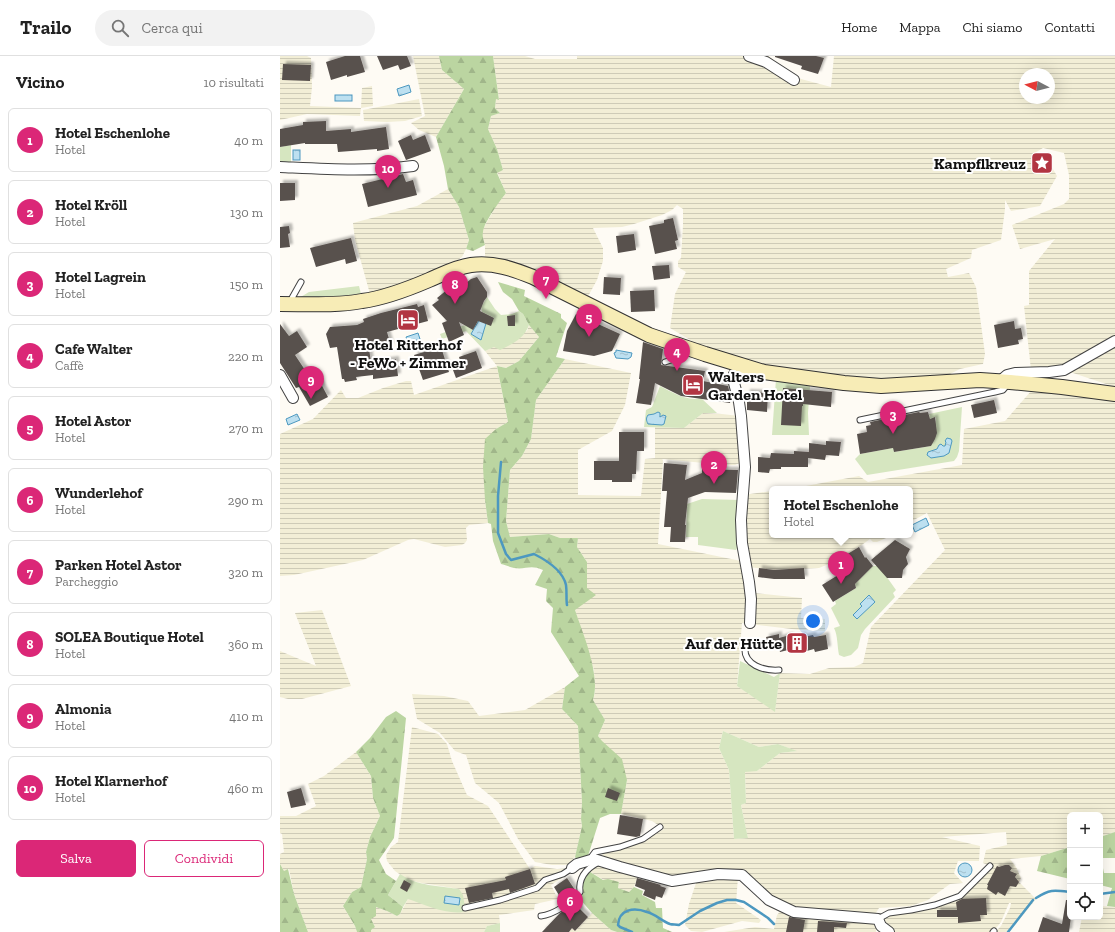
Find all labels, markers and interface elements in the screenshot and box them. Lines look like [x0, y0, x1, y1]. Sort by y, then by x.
search box [95, 10, 375, 46]
text: Trailo [20, 16, 71, 39]
icon: search [109, 17, 131, 39]
text: Cerca qui [141, 19, 203, 37]
text: Home [841, 19, 877, 36]
text: Mappa [899, 19, 940, 36]
text: Chi siamo [962, 19, 1022, 36]
text: Contatti [1044, 19, 1095, 36]
north arrow [1019, 68, 1055, 104]
text: Vicino [16, 72, 64, 92]
text: 10 risultati [203, 75, 264, 90]
text: Hotel Eschenlohe [55, 124, 170, 142]
text: 1 [27, 133, 33, 148]
text: 40 m [234, 133, 263, 148]
text: Hotel [55, 142, 86, 157]
place icon: Kampflkreuz [1029, 150, 1055, 176]
place label: Kampflkreuz [934, 154, 1026, 173]
pin: 10 [375, 155, 401, 188]
text: Hotel Kröll [55, 196, 127, 214]
text: 2 [27, 205, 33, 220]
text: 130 m [230, 205, 263, 220]
text: Hotel [55, 214, 86, 229]
pin: 7 [533, 266, 559, 299]
text: Hotel Lagrein [55, 268, 146, 286]
pin: 8 [442, 271, 468, 304]
text: 3 [27, 277, 33, 292]
text: 150 m [230, 277, 263, 292]
text: Hotel [55, 286, 86, 301]
pin: 5 [576, 304, 602, 337]
hotel icon: Hotel Ritterhof - FeWo + Zimmer [395, 307, 421, 333]
place label: Hotel Ritterhof - FeWo + Zimmer [350, 335, 466, 372]
pin: 4 [664, 338, 690, 371]
text: Cafe Walter [55, 340, 133, 358]
text: 4 [26, 349, 34, 364]
text: 220 m [228, 349, 263, 364]
text: Caffè [55, 358, 84, 373]
pin: 9 [298, 366, 324, 399]
place label: Walters Garden Hotel [708, 367, 803, 404]
hotel icon: Walters Garden Hotel [680, 372, 706, 398]
pin: 3 [880, 401, 906, 434]
text: Hotel Astor [55, 412, 131, 430]
text: 5 [27, 421, 33, 436]
text: 270 m [229, 421, 263, 436]
text: Hotel [55, 430, 86, 445]
pin: 2 [701, 451, 727, 484]
text: Wunderlehof [55, 484, 142, 502]
popup [769, 486, 913, 538]
text: 6 [27, 493, 33, 508]
text: 290 m [228, 493, 263, 508]
text: Hotel Eschenlohe [783, 496, 899, 514]
text: Hotel [55, 502, 86, 517]
text: Hotel [783, 514, 814, 529]
pin: 1 [828, 551, 854, 584]
text: Parken Hotel Astor [55, 556, 182, 574]
text: 7 [27, 565, 33, 580]
text: 320 m [228, 565, 263, 580]
text: Parcheggio [55, 574, 118, 589]
your location [803, 611, 823, 631]
text: SOLEA Boutique Hotel [55, 628, 204, 646]
building icon: Auf der Hütte [784, 630, 810, 656]
place label: Auf der Hütte [685, 634, 782, 653]
text: 8 [26, 637, 34, 652]
text: 360 m [228, 637, 263, 652]
text: Hotel [55, 646, 86, 661]
text: Almonia [55, 700, 112, 718]
text: 9 [27, 709, 33, 724]
text: 410 m [229, 709, 263, 724]
text: Hotel [55, 718, 86, 733]
text: Hotel Klarnerhof [55, 772, 167, 790]
text: 10 [24, 781, 36, 796]
text: 460 m [227, 781, 263, 796]
text: Hotel [55, 790, 86, 805]
map controls [1067, 812, 1103, 920]
button: + [1067, 812, 1103, 848]
button: Salva [16, 840, 136, 877]
button: Condividi [144, 840, 264, 877]
button: − [1067, 848, 1103, 884]
button: locate [1067, 884, 1103, 920]
pin: 6 [557, 888, 583, 921]

